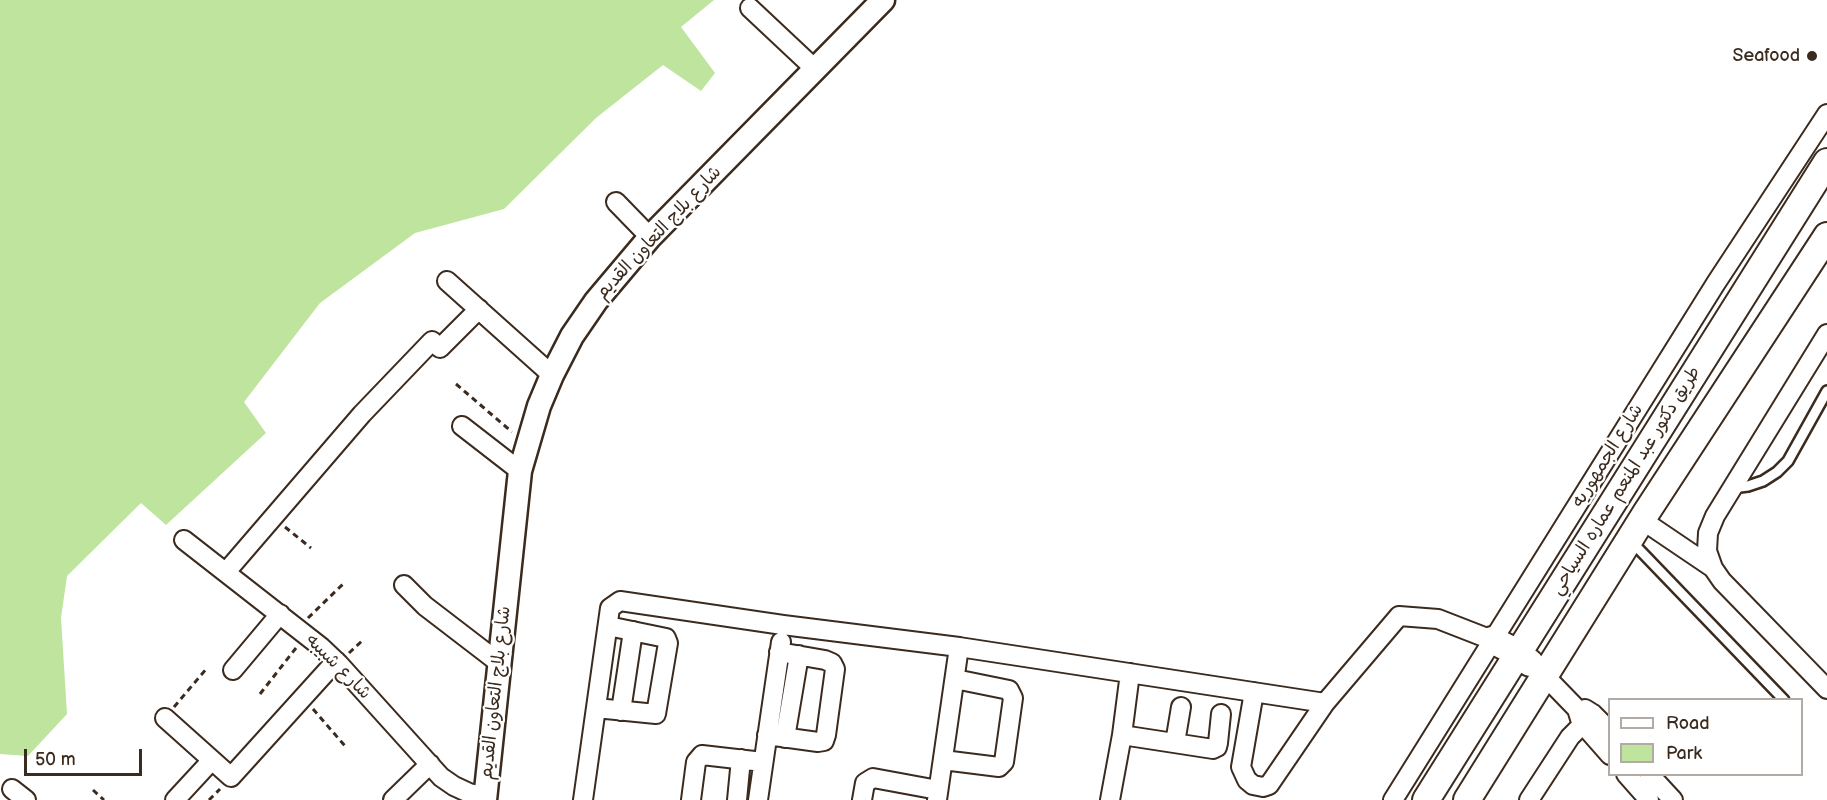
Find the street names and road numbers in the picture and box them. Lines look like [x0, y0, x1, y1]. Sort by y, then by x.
street label: شارع بلاج التعاون القديم [592, 162, 726, 304]
street label: طريق دكتور عبد المنعم عماره السياحي [1546, 363, 1706, 599]
street label: شارع الجمهوريه [1568, 400, 1648, 512]
street label: شارع بلاج التعاون القديم [476, 605, 516, 781]
street label: شارع شبيبه [301, 630, 375, 704]

